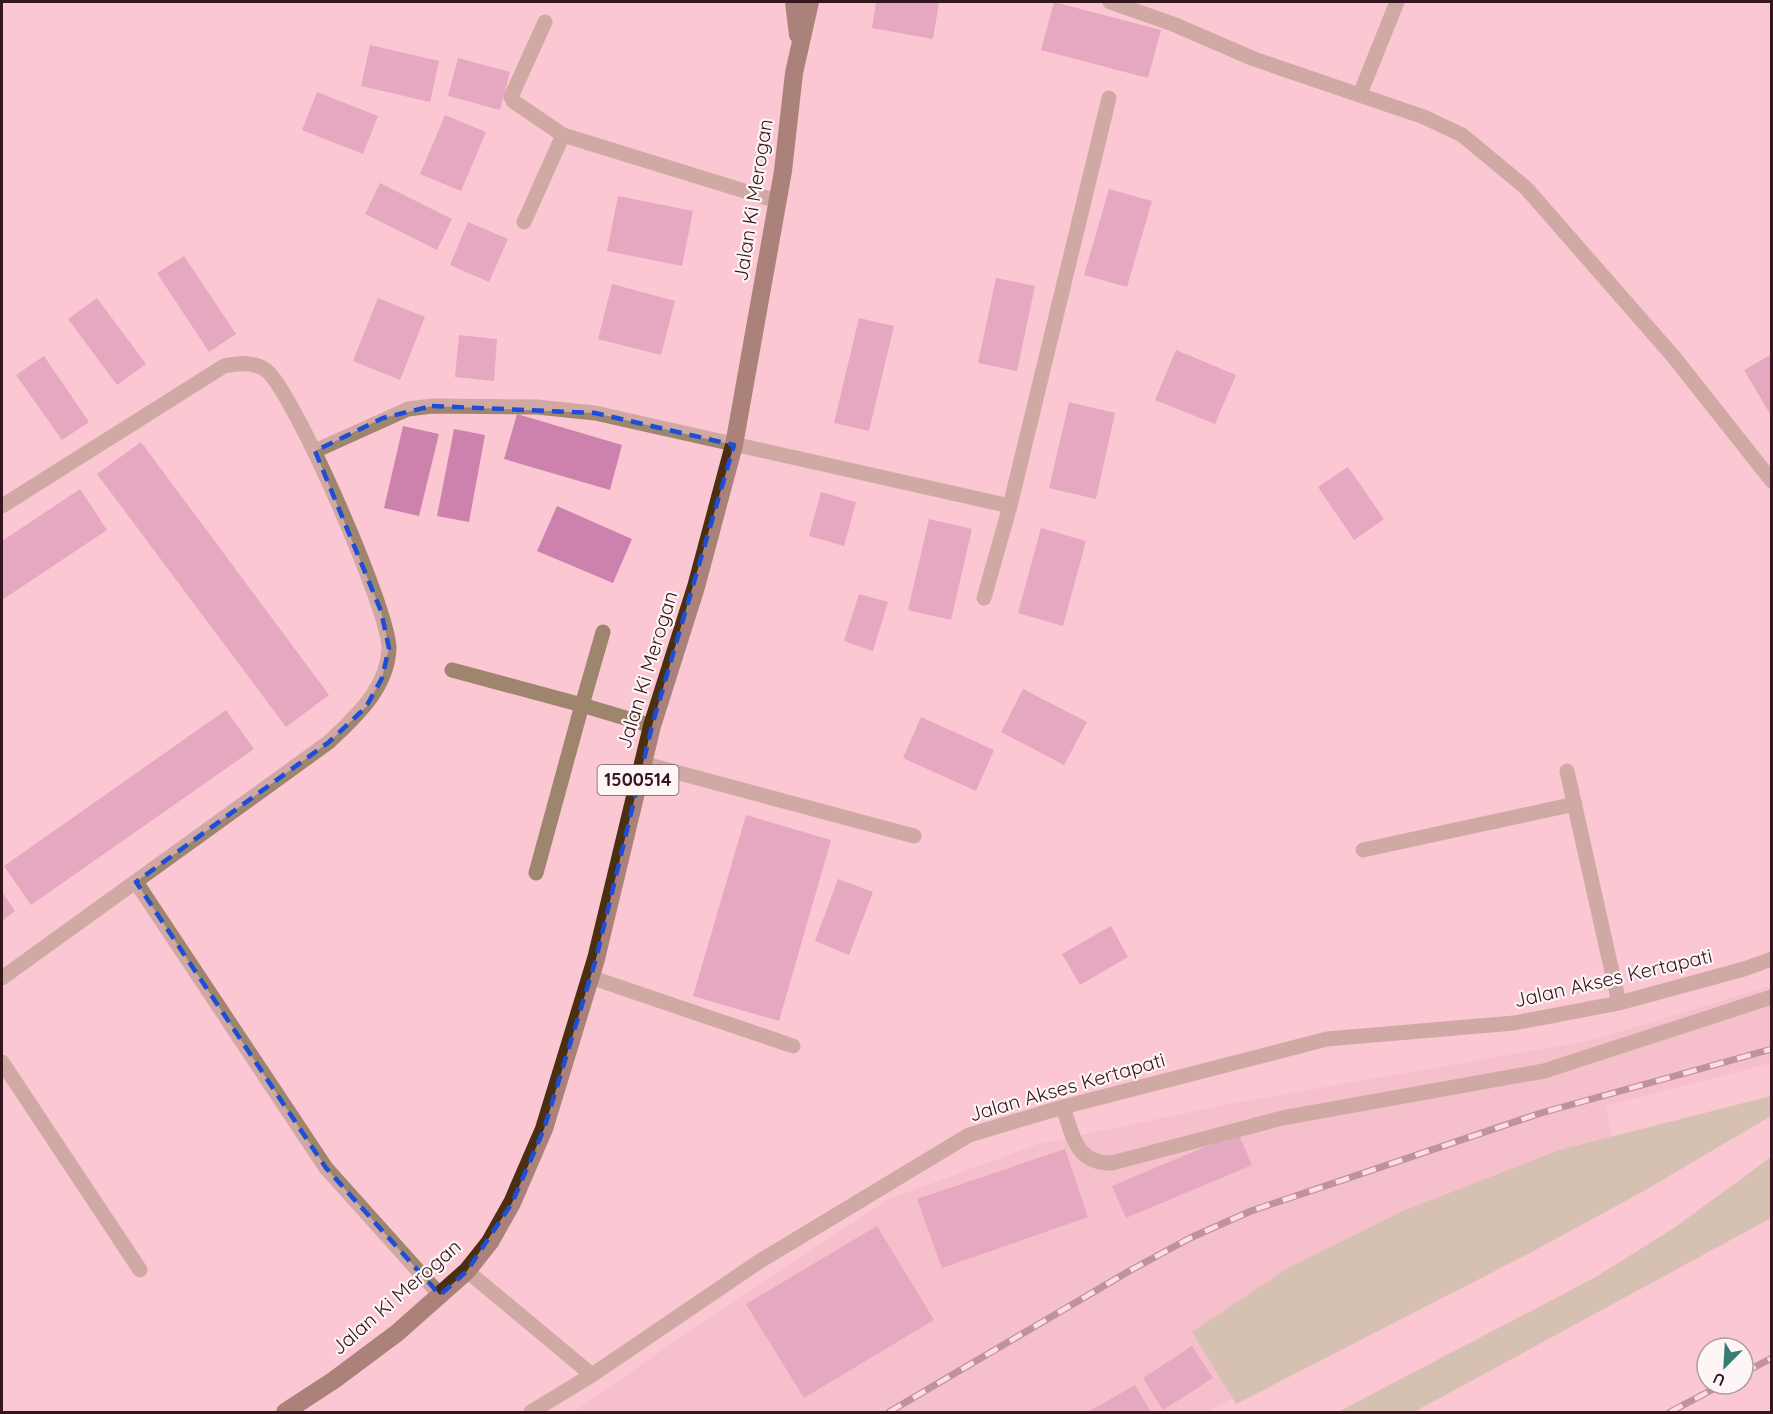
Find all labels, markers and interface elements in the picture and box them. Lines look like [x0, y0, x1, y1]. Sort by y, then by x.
street label: Jalan Ki Merogan [727, 117, 778, 283]
street label: Jalan Ki Merogan [611, 588, 682, 752]
road number: 1500514 [598, 765, 678, 795]
street label: Jalan Akses Kertapati [1511, 943, 1714, 1012]
street label: Jalan Akses Kertapati [966, 1047, 1168, 1126]
street label: Jalan Ki Merogan [326, 1233, 466, 1360]
north arrow [1695, 1336, 1755, 1396]
text: U [1710, 1368, 1728, 1391]

